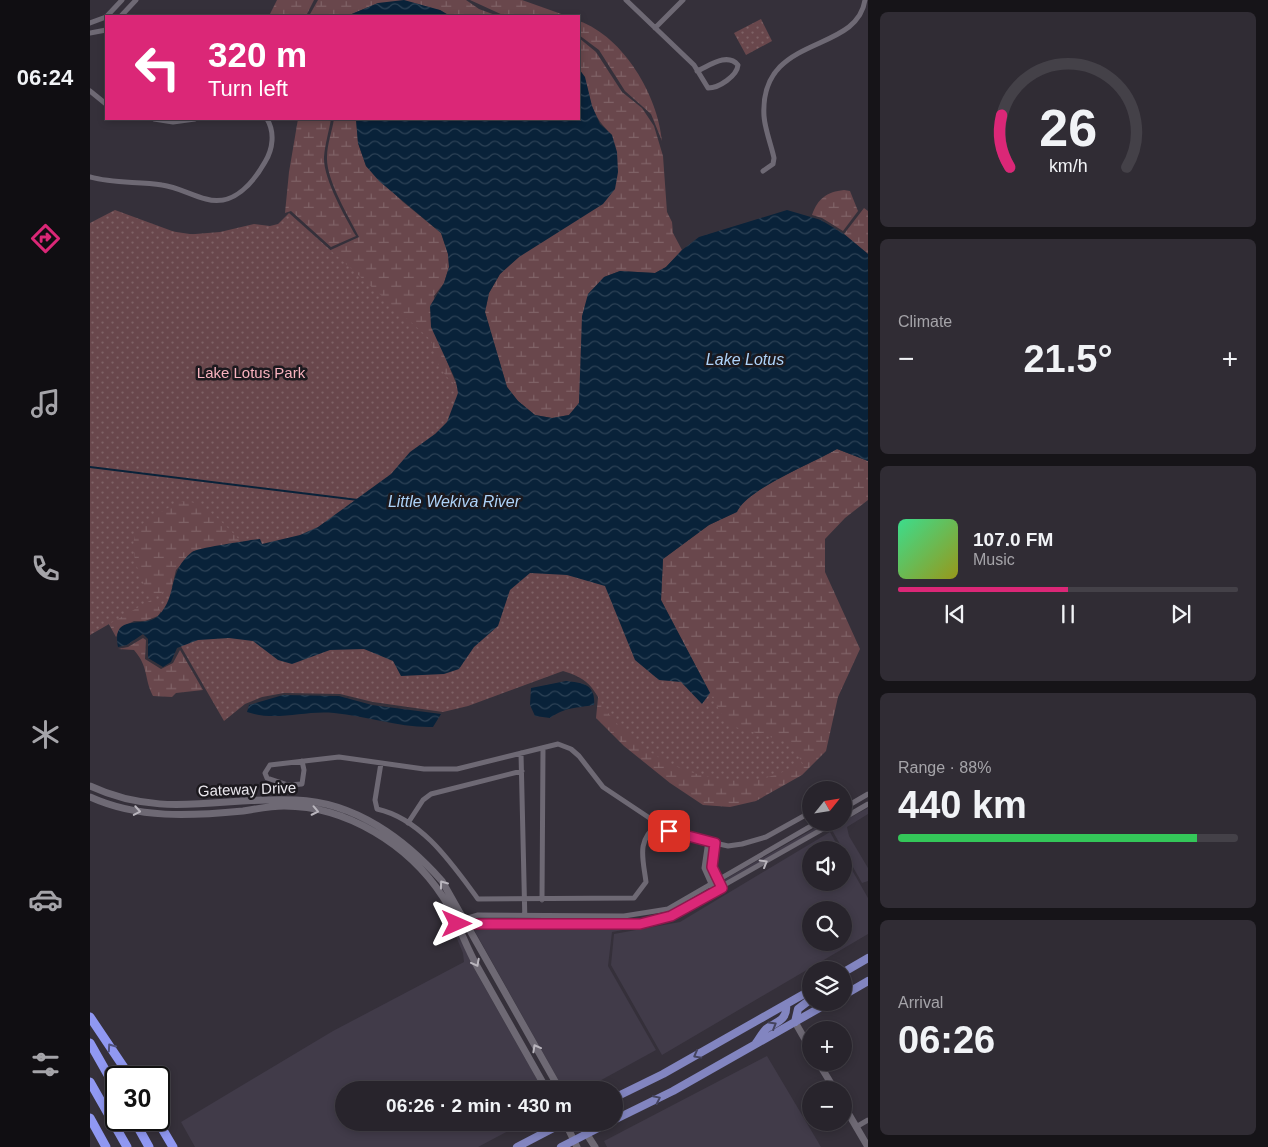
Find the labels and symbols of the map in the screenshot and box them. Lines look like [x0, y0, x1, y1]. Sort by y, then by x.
water label: Lake Lotus [706, 351, 784, 368]
park label: Lake Lotus Park [197, 364, 306, 381]
water label: Little Wekiva River [388, 493, 521, 510]
street label: Gateway Drive [198, 779, 296, 799]
north arrow [802, 781, 852, 831]
one-way arrow [132, 805, 141, 815]
one-way arrow [311, 805, 320, 815]
pin [648, 810, 690, 852]
one-way arrow [759, 860, 768, 870]
one-way arrow [440, 880, 449, 889]
position arrow [430, 897, 482, 949]
one-way arrow [470, 958, 480, 967]
one-way arrow [768, 1022, 777, 1032]
one-way arrow [108, 1043, 117, 1053]
one-way arrow [532, 1044, 542, 1053]
one-way arrow [693, 1049, 702, 1059]
speed limit sign: 30 [105, 1066, 170, 1131]
one-way arrow [652, 1095, 661, 1105]

